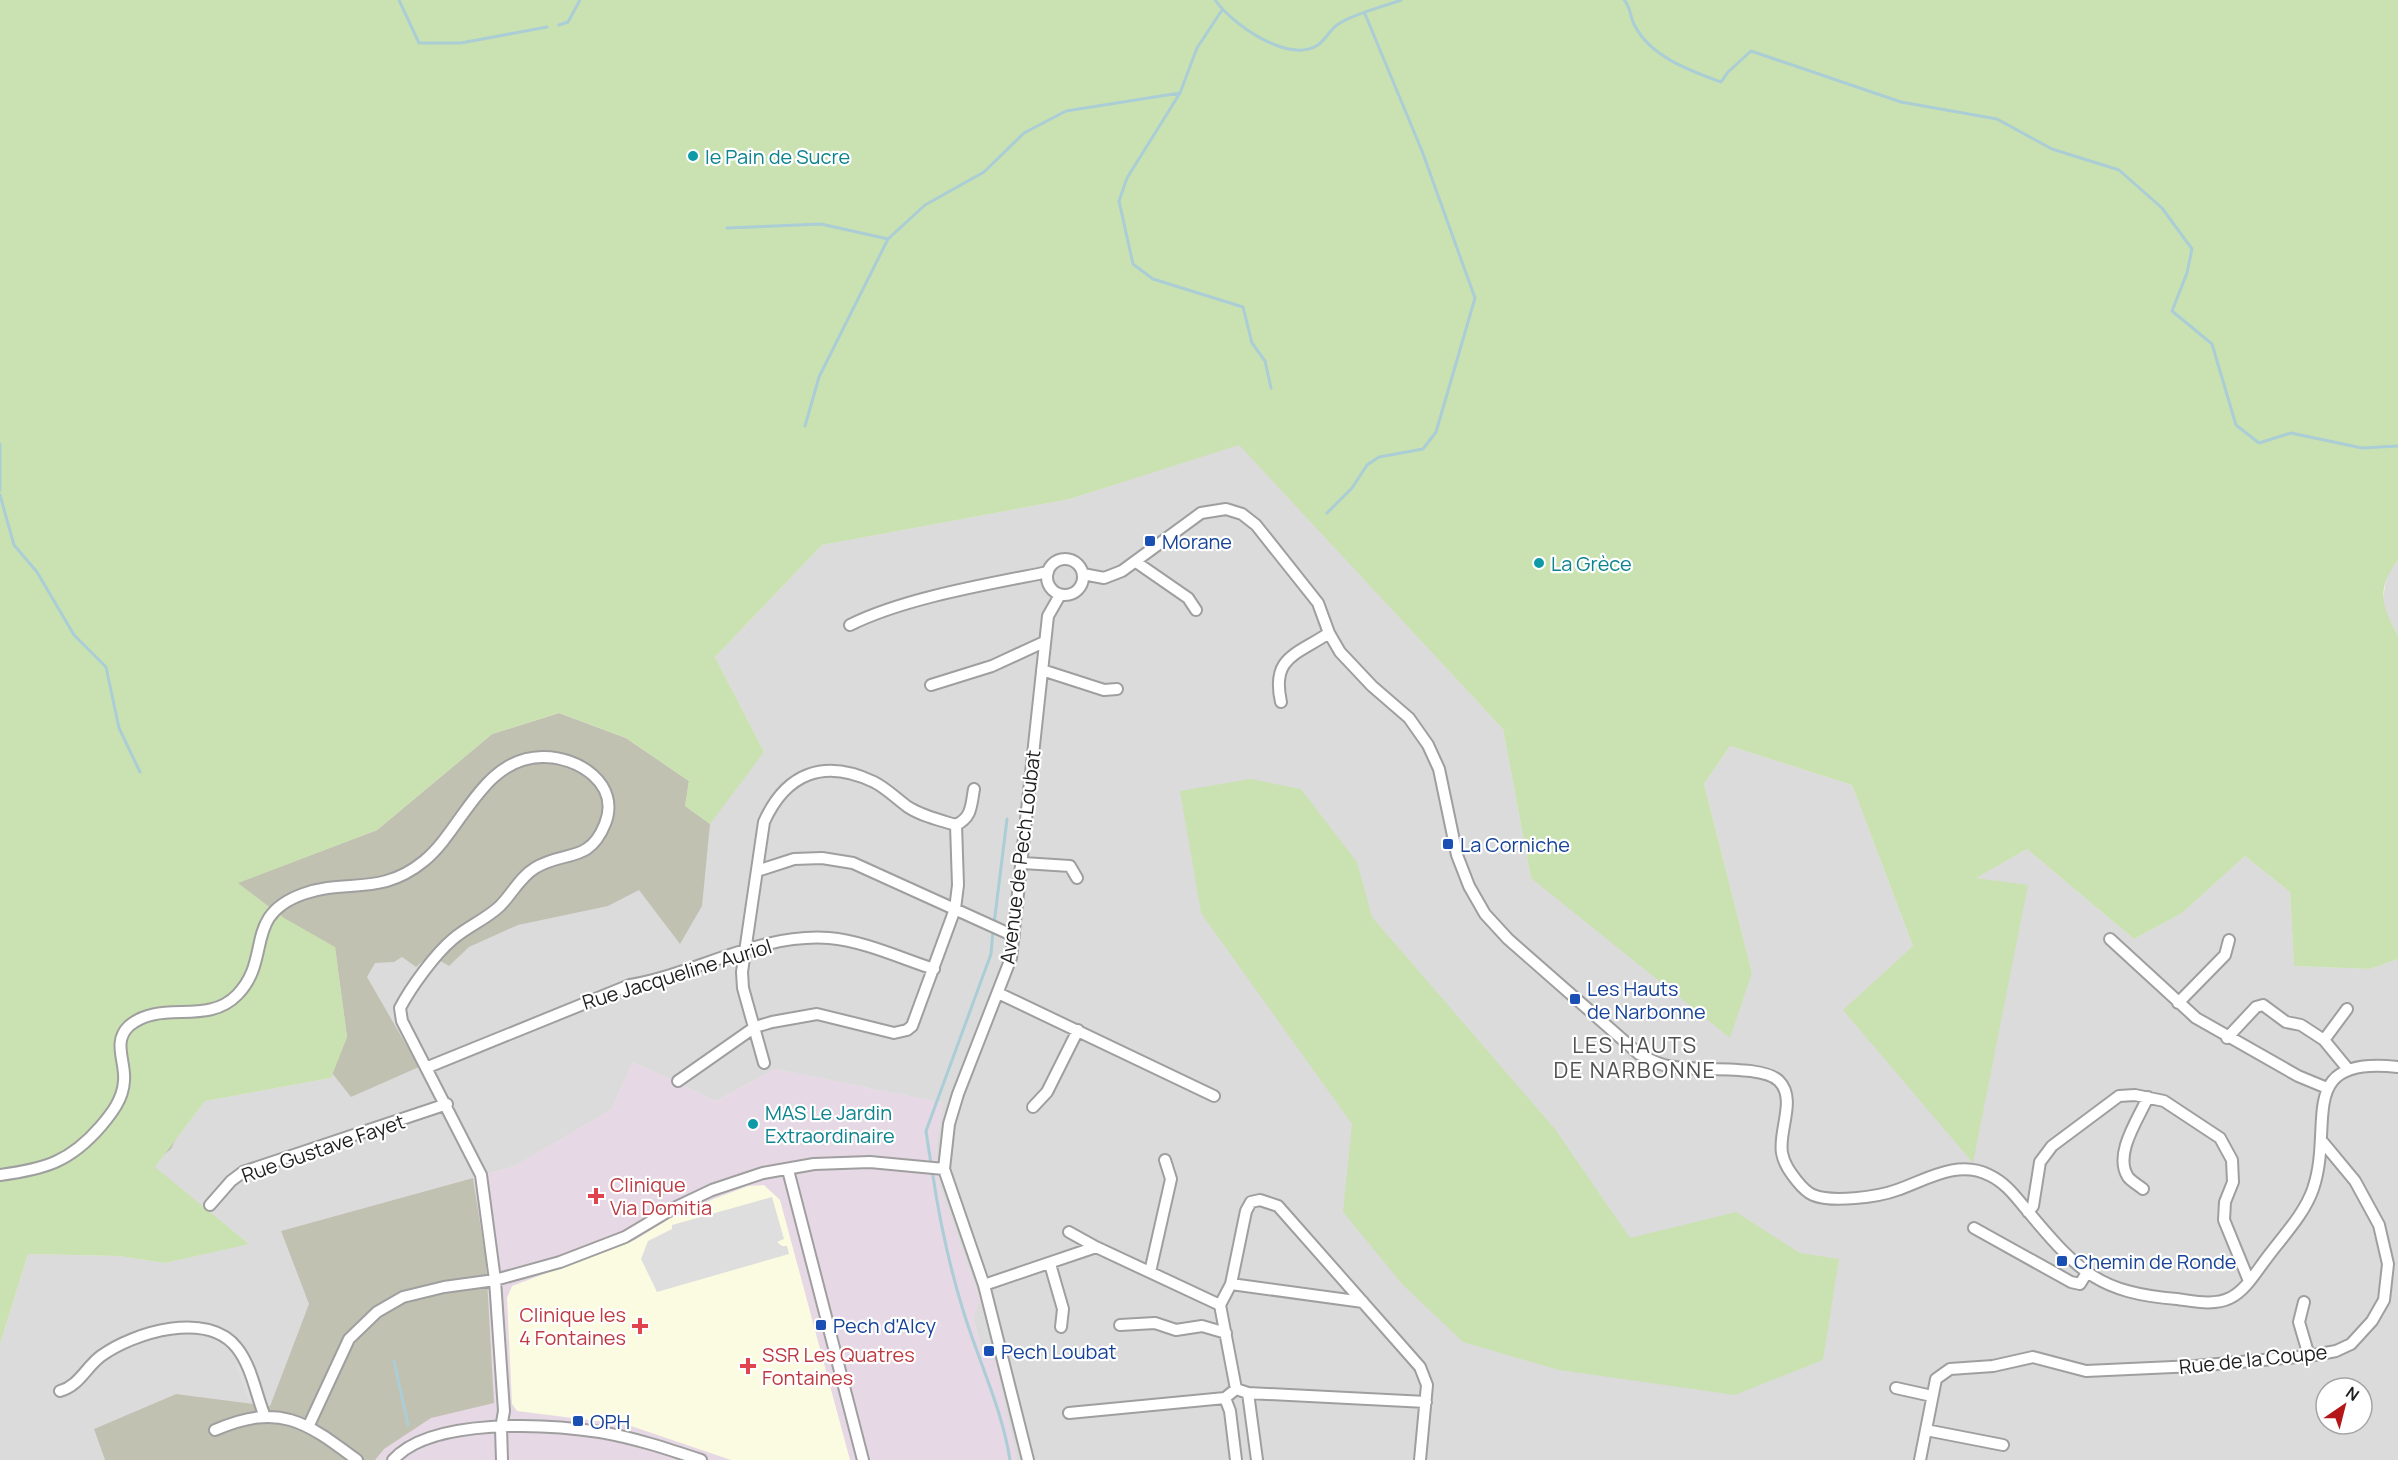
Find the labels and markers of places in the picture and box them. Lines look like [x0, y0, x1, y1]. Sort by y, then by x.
place label: le Pain de Sucre [705, 143, 850, 170]
marker: le Pain de Sucre [686, 149, 700, 163]
place label: Morane [1162, 528, 1232, 555]
marker: Morane [1143, 534, 1157, 548]
place label: La Grèce [1551, 550, 1632, 577]
marker: La Grèce [1532, 556, 1546, 570]
place label: La Corniche [1460, 831, 1570, 858]
marker: La Corniche [1441, 837, 1455, 851]
place label: Les Hauts de Narbonne [1587, 975, 1706, 1025]
marker: Les Hauts de Narbonne [1568, 992, 1582, 1006]
place label: MAS Le Jardin Extraordinaire [765, 1099, 895, 1149]
marker: MAS Le Jardin Extraordinaire [746, 1117, 760, 1131]
place label: Clinique Via Domitia [610, 1171, 712, 1221]
marker: Clinique Via Domitia [587, 1187, 605, 1205]
place label: Chemin de Ronde [2074, 1248, 2236, 1275]
marker: Chemin de Ronde [2055, 1254, 2069, 1268]
place label: Clinique les 4 Fontaines [519, 1301, 626, 1351]
place label: Pech d'Alcy [833, 1312, 936, 1339]
marker: Clinique les 4 Fontaines [631, 1317, 649, 1335]
marker: Pech d'Alcy [814, 1318, 828, 1332]
place label: Pech Loubat [1001, 1338, 1117, 1365]
place label: SSR Les Quatres Fontaines [762, 1341, 915, 1391]
marker: Pech Loubat [982, 1344, 996, 1358]
marker: SSR Les Quatres Fontaines [739, 1357, 757, 1375]
place label: OPH [590, 1408, 630, 1435]
marker: OPH [571, 1414, 585, 1428]

